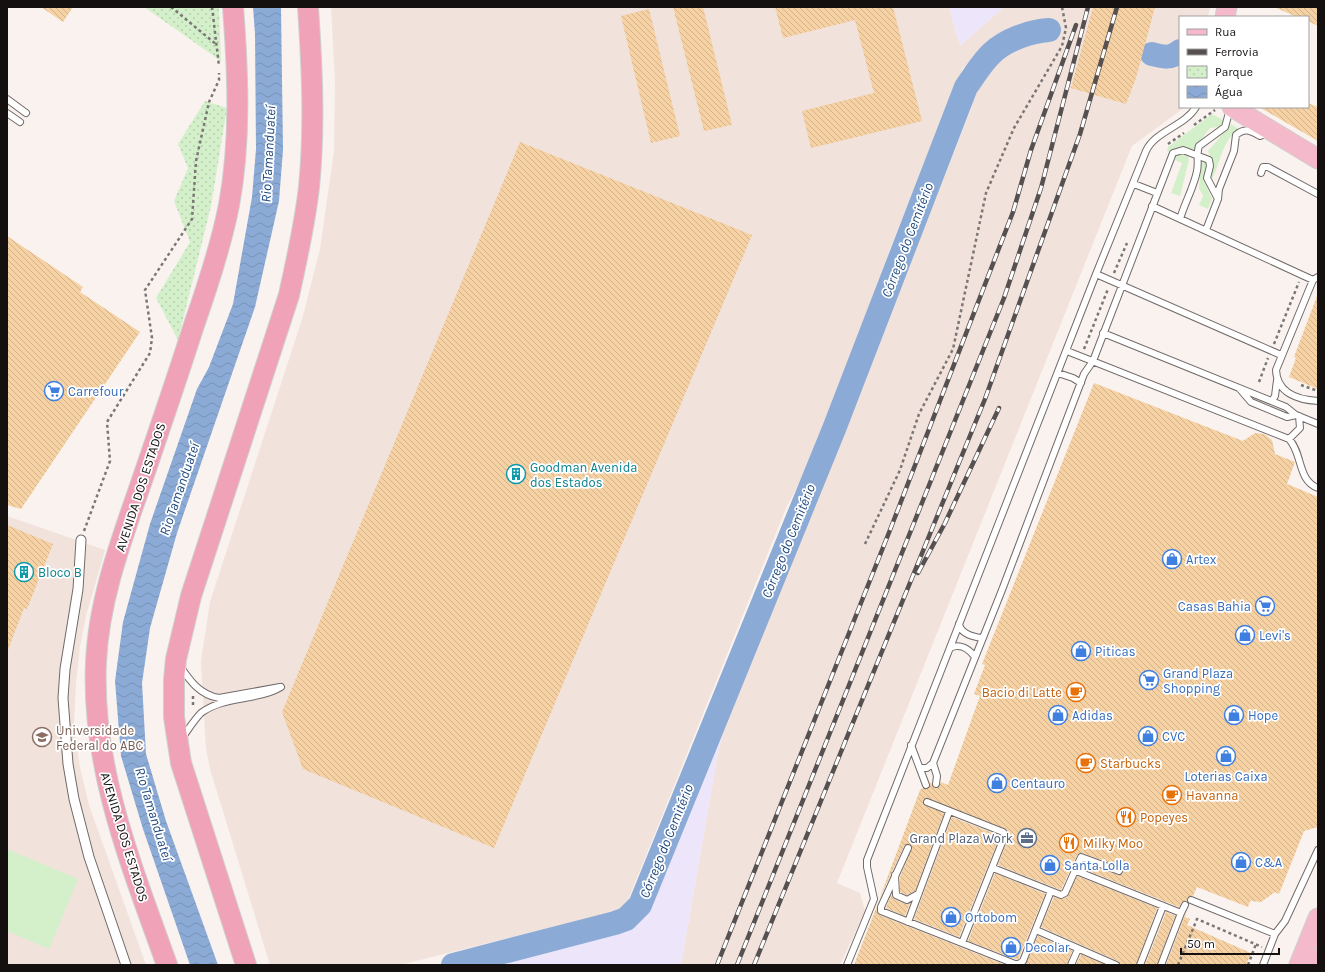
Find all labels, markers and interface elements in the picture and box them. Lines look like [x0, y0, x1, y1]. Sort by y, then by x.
legend [1179, 16, 1309, 108]
text: Rua [1215, 25, 1236, 39]
text: Ferrovia [1215, 45, 1259, 59]
text: Parque [1215, 65, 1253, 79]
text: Água [1215, 84, 1243, 99]
water label: Rio Tamanduateí [257, 104, 280, 203]
water label: Córrego do Cemitério [878, 180, 937, 300]
supermarket icon: Carrefour [43, 380, 65, 402]
place label: Carrefour [68, 384, 124, 399]
street label: AVENIDA DOS ESTADOS [113, 421, 168, 554]
water label: Rio Tamanduateí [156, 439, 204, 538]
place label: Goodman Avenida dos Estados [530, 460, 638, 490]
building icon: Goodman Avenida dos Estados [505, 463, 527, 485]
water label: Córrego do Cemitério [758, 482, 819, 601]
shop icon: Artex [1161, 548, 1183, 570]
place label: Artex [1186, 552, 1217, 567]
building icon: Bloco B [13, 561, 35, 583]
place label: Bloco B [38, 565, 82, 580]
supermarket icon: Casas Bahia [1254, 595, 1276, 617]
place label: Casas Bahia [1178, 599, 1251, 614]
shop icon: Levi's [1234, 624, 1256, 646]
place label: Levi's [1259, 628, 1291, 643]
shop icon: Piticas [1070, 640, 1092, 662]
place label: Piticas [1095, 644, 1136, 659]
place label: Grand Plaza Shopping [1163, 666, 1233, 696]
supermarket icon: Grand Plaza Shopping [1138, 669, 1160, 691]
cafe icon: Bacio di Latte [1065, 681, 1087, 703]
place label: Bacio di Latte [982, 685, 1062, 700]
shop icon: Adidas [1047, 704, 1069, 726]
shop icon: Hope [1223, 704, 1245, 726]
place label: Adidas [1072, 708, 1113, 723]
place label: Hope [1248, 708, 1278, 723]
place label: Universidade Federal do ABC [56, 723, 144, 753]
shop icon: CVC [1137, 725, 1159, 747]
school or university icon: Universidade Federal do ABC [31, 726, 53, 748]
place label: CVC [1162, 729, 1185, 744]
shop icon: Loterias Caixa [1215, 745, 1237, 767]
cafe icon: Starbucks [1075, 752, 1097, 774]
place label: Starbucks [1100, 756, 1161, 771]
water label: Rio Tamanduateí [131, 765, 176, 864]
place label: Loterias Caixa [1184, 769, 1268, 784]
street label: AVENIDA DOS ESTADOS [98, 771, 151, 904]
shop icon: Centauro [986, 772, 1008, 794]
place label: Centauro [1011, 776, 1065, 791]
water label: Córrego do Cemitério [636, 782, 697, 901]
cafe icon: Havanna [1161, 784, 1183, 806]
place label: Havanna [1186, 788, 1238, 803]
restaurant icon: Popeyes [1115, 806, 1137, 828]
place label: Popeyes [1140, 810, 1188, 825]
office icon: Grand Plaza Work [1016, 827, 1038, 849]
place label: Grand Plaza Work [909, 831, 1013, 846]
restaurant icon: Milky Moo [1058, 832, 1080, 854]
place label: Milky Moo [1083, 836, 1143, 851]
shop icon: C&A [1230, 851, 1252, 873]
shop icon: Santa Lolla [1039, 854, 1061, 876]
place label: C&A [1255, 855, 1283, 870]
place label: Santa Lolla [1064, 858, 1130, 873]
shop icon: Ortobom [940, 906, 962, 928]
place label: Ortobom [965, 910, 1017, 925]
scale bar [1181, 930, 1279, 956]
shop icon: Decolar [1000, 936, 1022, 958]
text: 50 m [1187, 937, 1215, 951]
place label: Decolar [1025, 940, 1070, 955]

